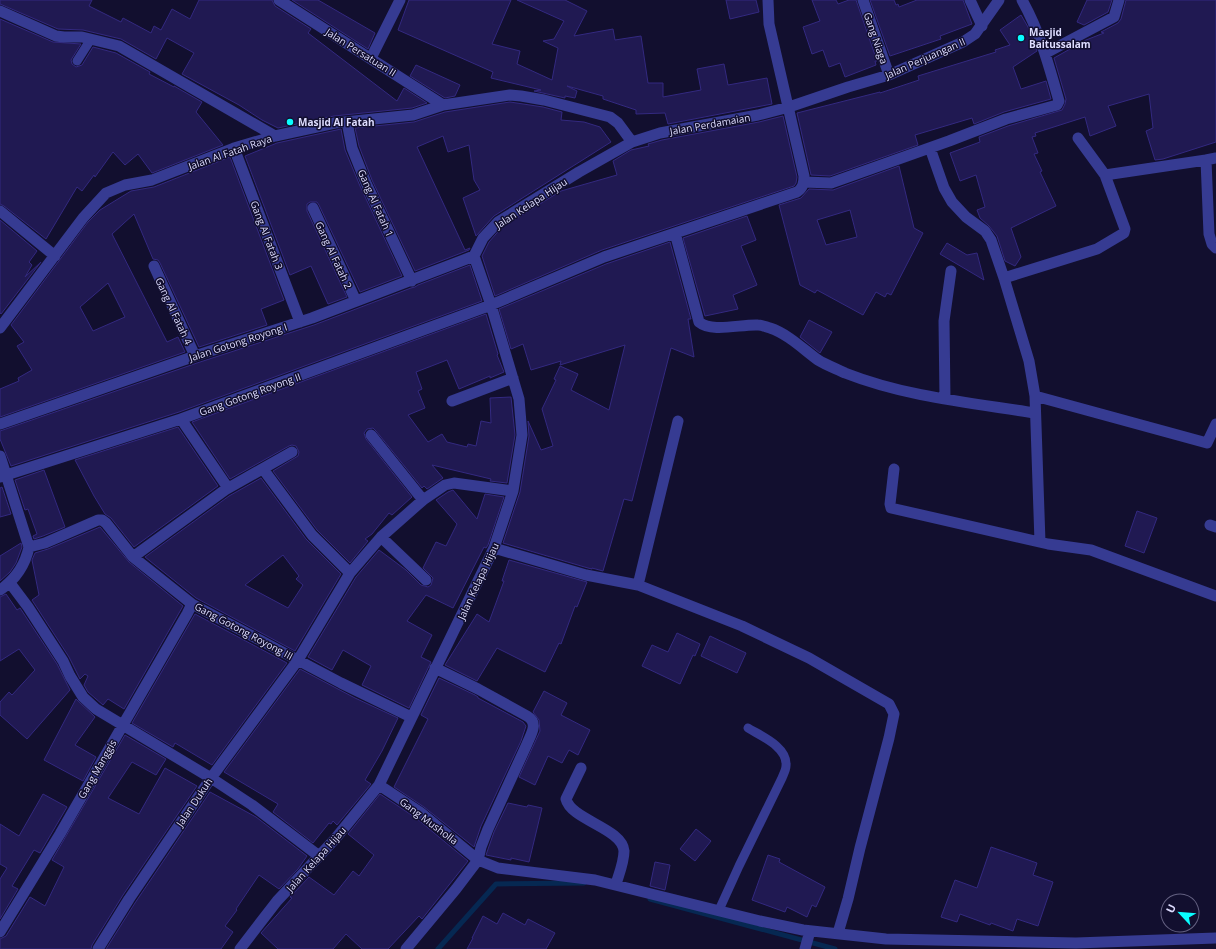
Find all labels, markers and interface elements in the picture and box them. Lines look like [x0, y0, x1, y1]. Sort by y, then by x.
street label: Gang Niaga [861, 10, 891, 66]
street label: Jalan Persatuan II [322, 24, 399, 79]
place label: Masjid Baitussalam [1029, 25, 1091, 51]
marker: Masjid Baitussalam [1016, 33, 1026, 43]
street label: Jalan Perjuangan II [882, 34, 967, 82]
street label: Jalan Perdamaian [668, 110, 751, 138]
place label: Masjid Al Fatah [298, 115, 375, 129]
marker: Masjid Al Fatah [285, 117, 295, 127]
street label: Jalan Al Fatah Raya [185, 131, 274, 173]
street label: Gang Al Fatah 1 [355, 167, 397, 239]
street label: Jalan Kelapa Hijau [491, 174, 570, 232]
street label: Gang Al Fatah 3 [247, 199, 287, 272]
street label: Gang Al Fatah 2 [312, 219, 356, 291]
street label: Gang Al Fatah 4 [152, 275, 196, 347]
street label: Jalan Gotong Royong I [186, 320, 289, 365]
street label: Gang Gotong Royong II [197, 369, 303, 419]
street label: Jalan Kelapa Hijau [454, 540, 502, 623]
street label: Gang Gotong Royong III [192, 599, 296, 663]
street label: Gang Manggis [74, 737, 120, 801]
street label: Jalan Dukuh [172, 775, 215, 830]
street label: Gang Musholla [397, 794, 461, 848]
street label: Jalan Kelapa Hijau [282, 823, 349, 895]
north arrow [1160, 893, 1200, 933]
text: U [1162, 901, 1179, 915]

